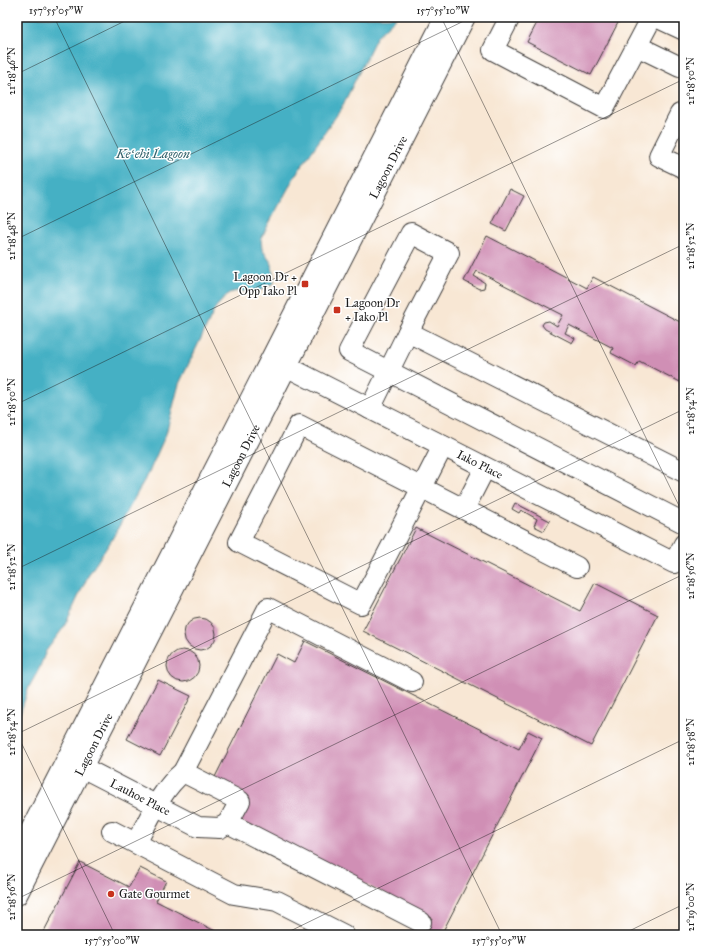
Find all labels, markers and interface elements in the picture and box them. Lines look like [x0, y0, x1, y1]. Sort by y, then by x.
text: 157°55'05"W [29, 5, 83, 17]
text: 157°55'10"W [416, 5, 470, 17]
text: 21°18'46"N [6, 46, 18, 95]
text: 21°18'50"N [685, 57, 697, 105]
street label: Lagoon Drive [366, 133, 410, 201]
water label: Keʻehi Lagoon [115, 146, 190, 162]
text: 21°18'48"N [6, 211, 18, 260]
text: 21°18'52"N [685, 222, 697, 269]
place label: Lagoon Dr + Opp Iako Pl [234, 270, 298, 298]
marker: Lagoon Dr + Opp Iako Pl [300, 279, 310, 289]
place label: Lagoon Dr + Iako Pl [345, 296, 400, 324]
marker: Lagoon Dr + Iako Pl [332, 305, 342, 315]
text: 21°18'50"N [6, 378, 18, 426]
text: 21°18'54"N [685, 387, 697, 435]
street label: Lagoon Drive [219, 422, 263, 490]
street label: Iako Place [455, 447, 505, 482]
text: 21°18'52"N [6, 543, 18, 590]
text: 21°18'56"N [685, 552, 697, 600]
text: 21°18'54"N [6, 708, 18, 756]
street label: Lagoon Drive [72, 711, 116, 778]
text: 21°18'58"N [685, 718, 697, 766]
street label: Lauhoe Place [108, 776, 173, 819]
text: 21°18'56"N [6, 873, 18, 921]
text: 21°19'00"N [685, 882, 697, 932]
place label: Gate Gourmet [119, 887, 191, 901]
marker: Gate Gourmet [106, 889, 116, 899]
text: 157°55'00"W [84, 935, 140, 947]
text: 157°55'05"W [472, 935, 526, 947]

